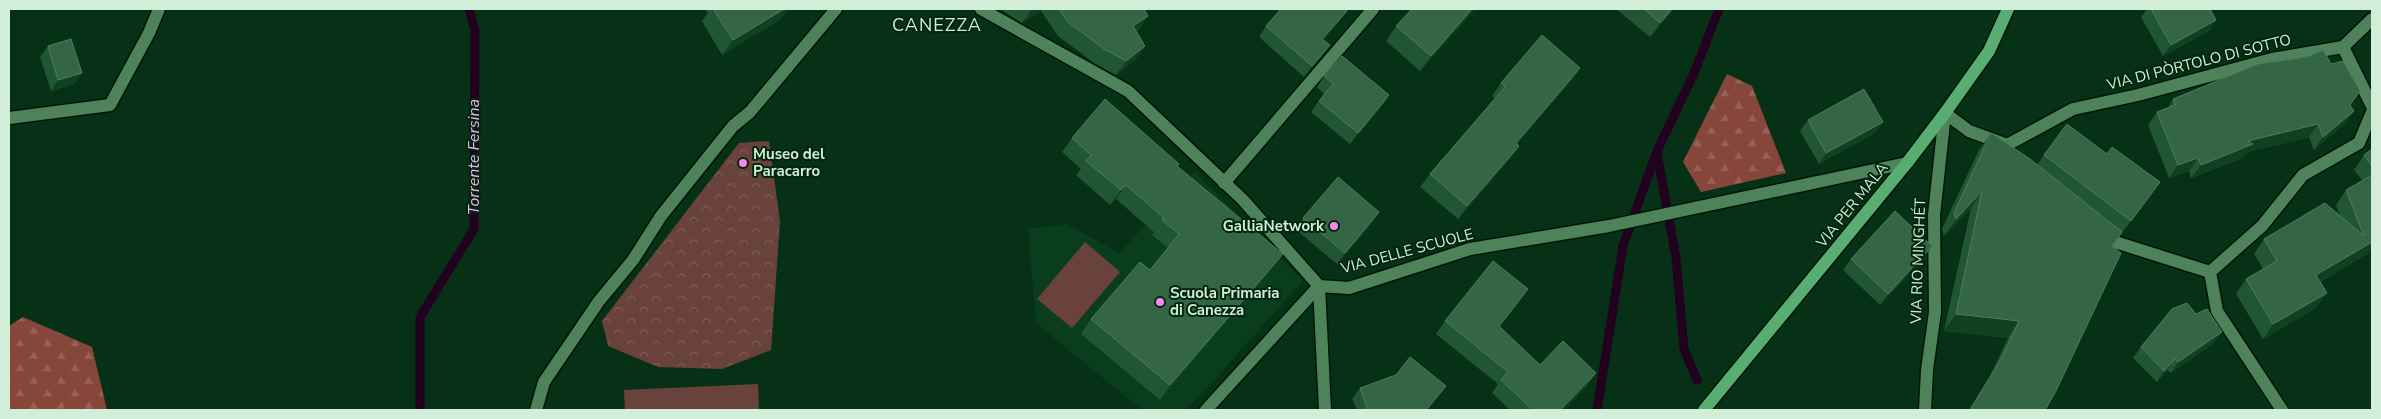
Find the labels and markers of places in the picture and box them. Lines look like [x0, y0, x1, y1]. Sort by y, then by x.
place label: Museo del Paracarro [753, 144, 825, 181]
marker: Museo del Paracarro [737, 157, 749, 169]
place label: GalliaNetwork [1223, 216, 1325, 236]
marker: GalliaNetwork [1328, 220, 1340, 232]
place label: Scuola Primaria di Canezza [1170, 283, 1280, 320]
marker: Scuola Primaria di Canezza [1154, 296, 1166, 308]

